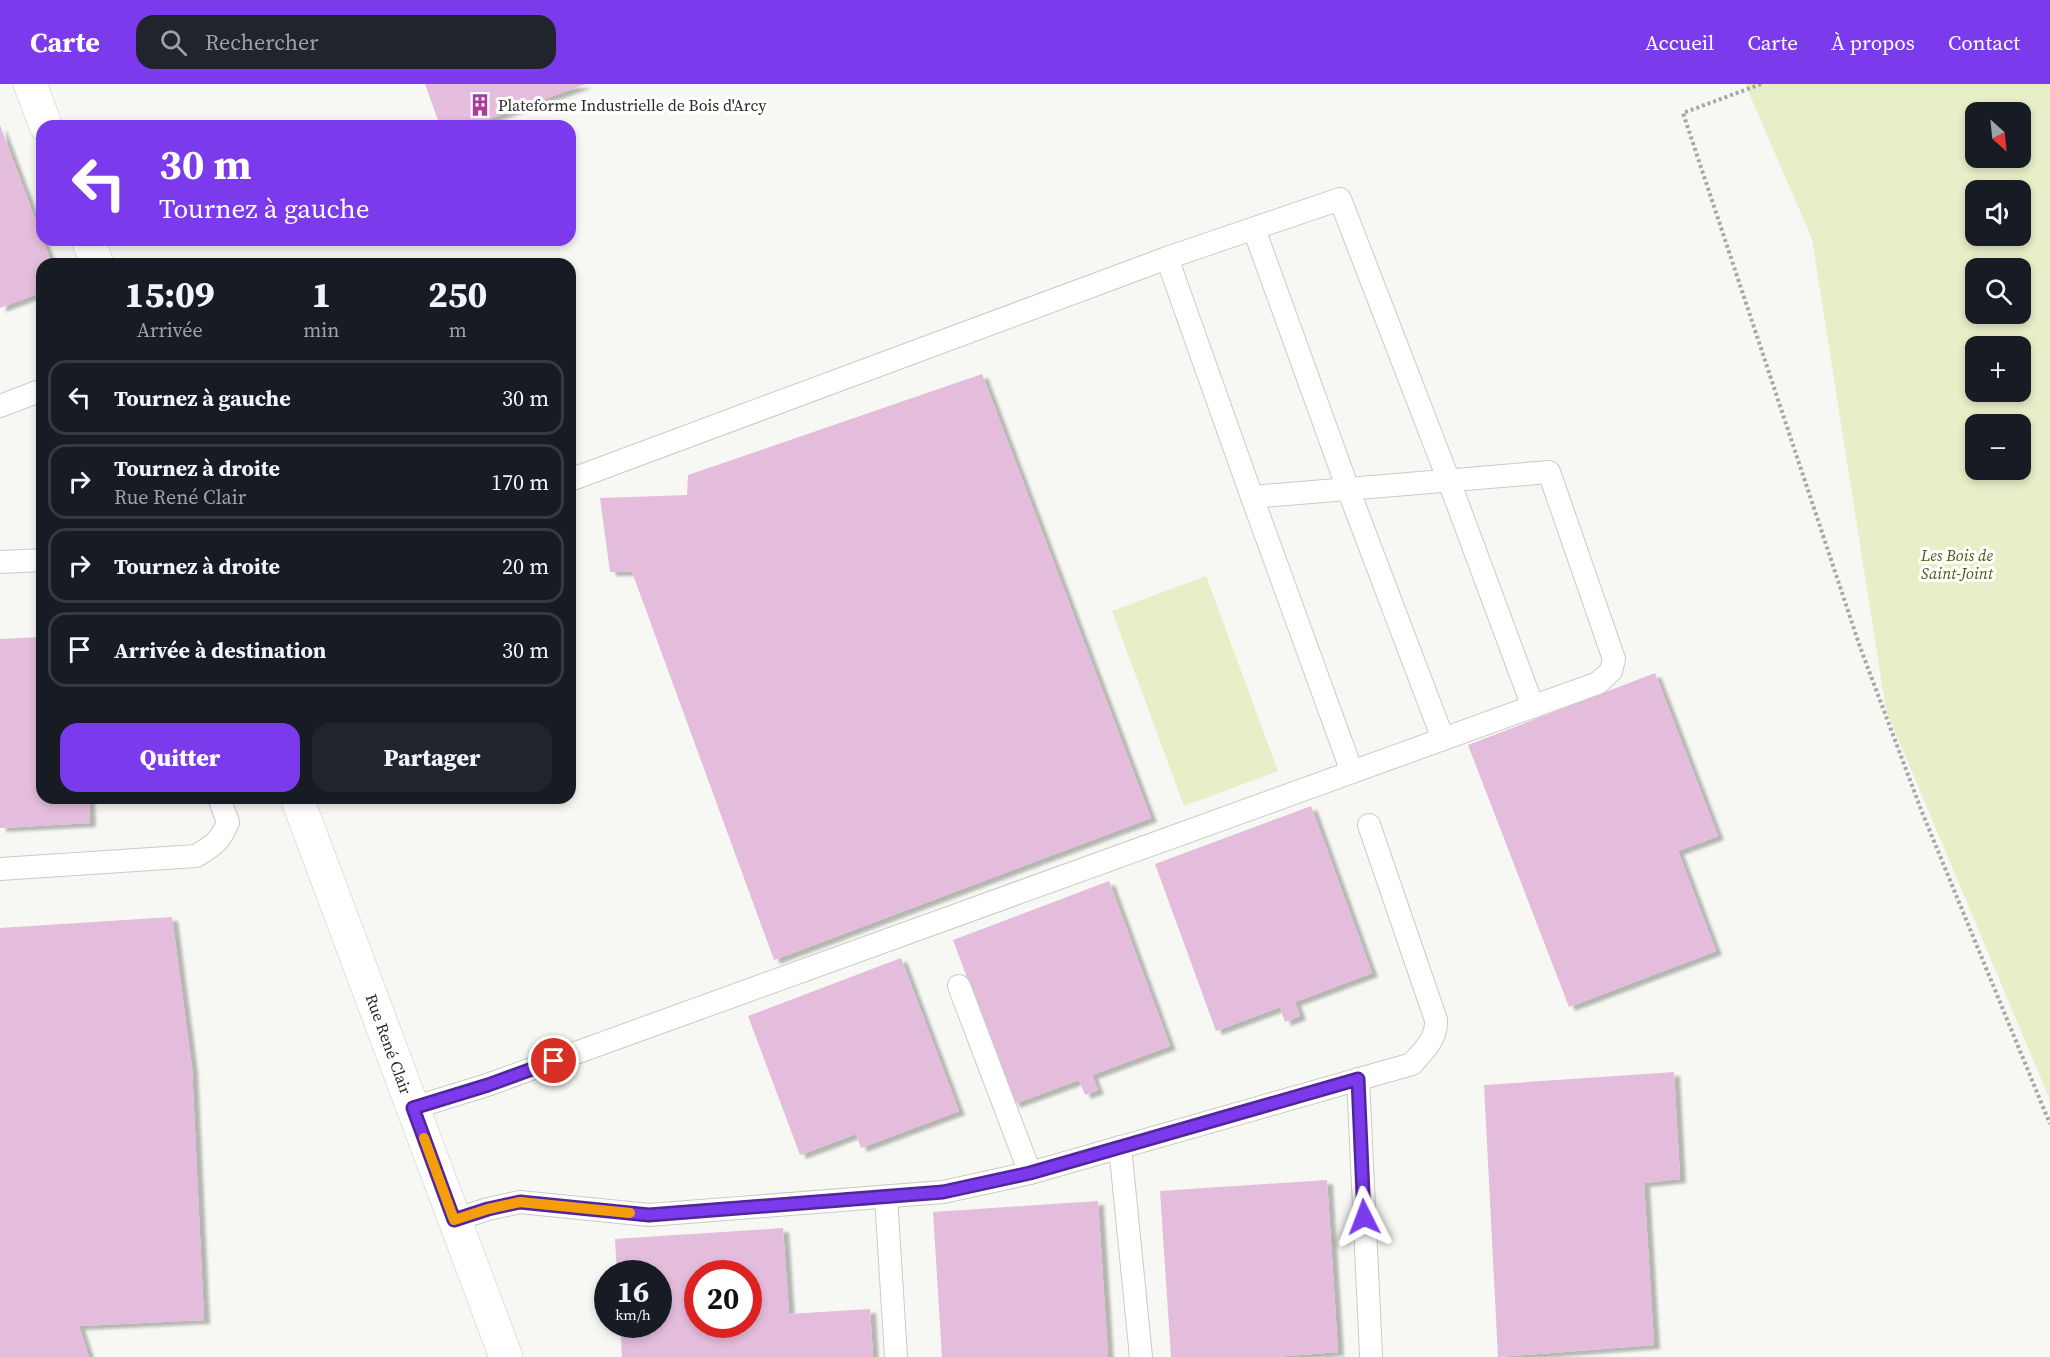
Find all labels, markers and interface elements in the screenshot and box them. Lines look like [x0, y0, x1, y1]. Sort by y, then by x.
search box [136, 15, 556, 69]
text: Carte [30, 23, 100, 61]
icon: search [157, 26, 190, 59]
text: Rechercher [205, 27, 319, 57]
text: Accueil [1645, 28, 1714, 57]
text: Carte [1747, 28, 1798, 57]
text: À propos [1831, 28, 1915, 57]
text: Contact [1948, 28, 2020, 57]
building icon: Plateforme Industrielle de Bois d'Arcy [467, 92, 493, 118]
place label: Plateforme Industrielle de Bois d'Arcy [498, 94, 767, 116]
north arrow [1965, 102, 2031, 168]
map controls [1965, 102, 2031, 480]
text: 30 m [159, 135, 252, 193]
icon: left [60, 144, 138, 222]
button: sound [1965, 180, 2031, 246]
text: Tournez à gauche [159, 190, 369, 227]
button: search [1965, 258, 2031, 324]
text: 15:09 [125, 270, 215, 319]
text: 1 [311, 270, 331, 319]
text: 250 [428, 270, 487, 319]
text: Arrivée [137, 316, 203, 344]
text: min [303, 316, 339, 344]
text: m [449, 316, 467, 344]
button: + [1965, 336, 2031, 402]
icon: left [63, 381, 96, 414]
text: Tournez à gauche [114, 383, 291, 413]
text: 30 m [502, 383, 549, 413]
button: − [1965, 414, 2031, 480]
text: Tournez à droite [114, 453, 280, 483]
icon: right [63, 465, 96, 498]
text: 170 m [491, 467, 549, 497]
text: Rue René Clair [114, 483, 246, 511]
park label: Les Bois de Saint-Joint [1920, 544, 1994, 584]
icon: right [63, 549, 96, 582]
text: Tournez à droite [114, 551, 280, 581]
text: 20 m [502, 551, 549, 581]
icon: arrive [63, 633, 96, 666]
text: Arrivée à destination [114, 635, 326, 665]
text: 30 m [502, 635, 549, 665]
button: Quitter [60, 723, 300, 792]
button: Partager [312, 723, 552, 792]
street label: Rue René Clair [361, 991, 417, 1098]
pin [528, 1035, 579, 1086]
icon: arrive [537, 1044, 570, 1077]
position arrow [1332, 1185, 1396, 1249]
speed limit sign: 20 [684, 1260, 762, 1338]
text: 16 [617, 1271, 649, 1312]
text: km/h [615, 1304, 651, 1325]

